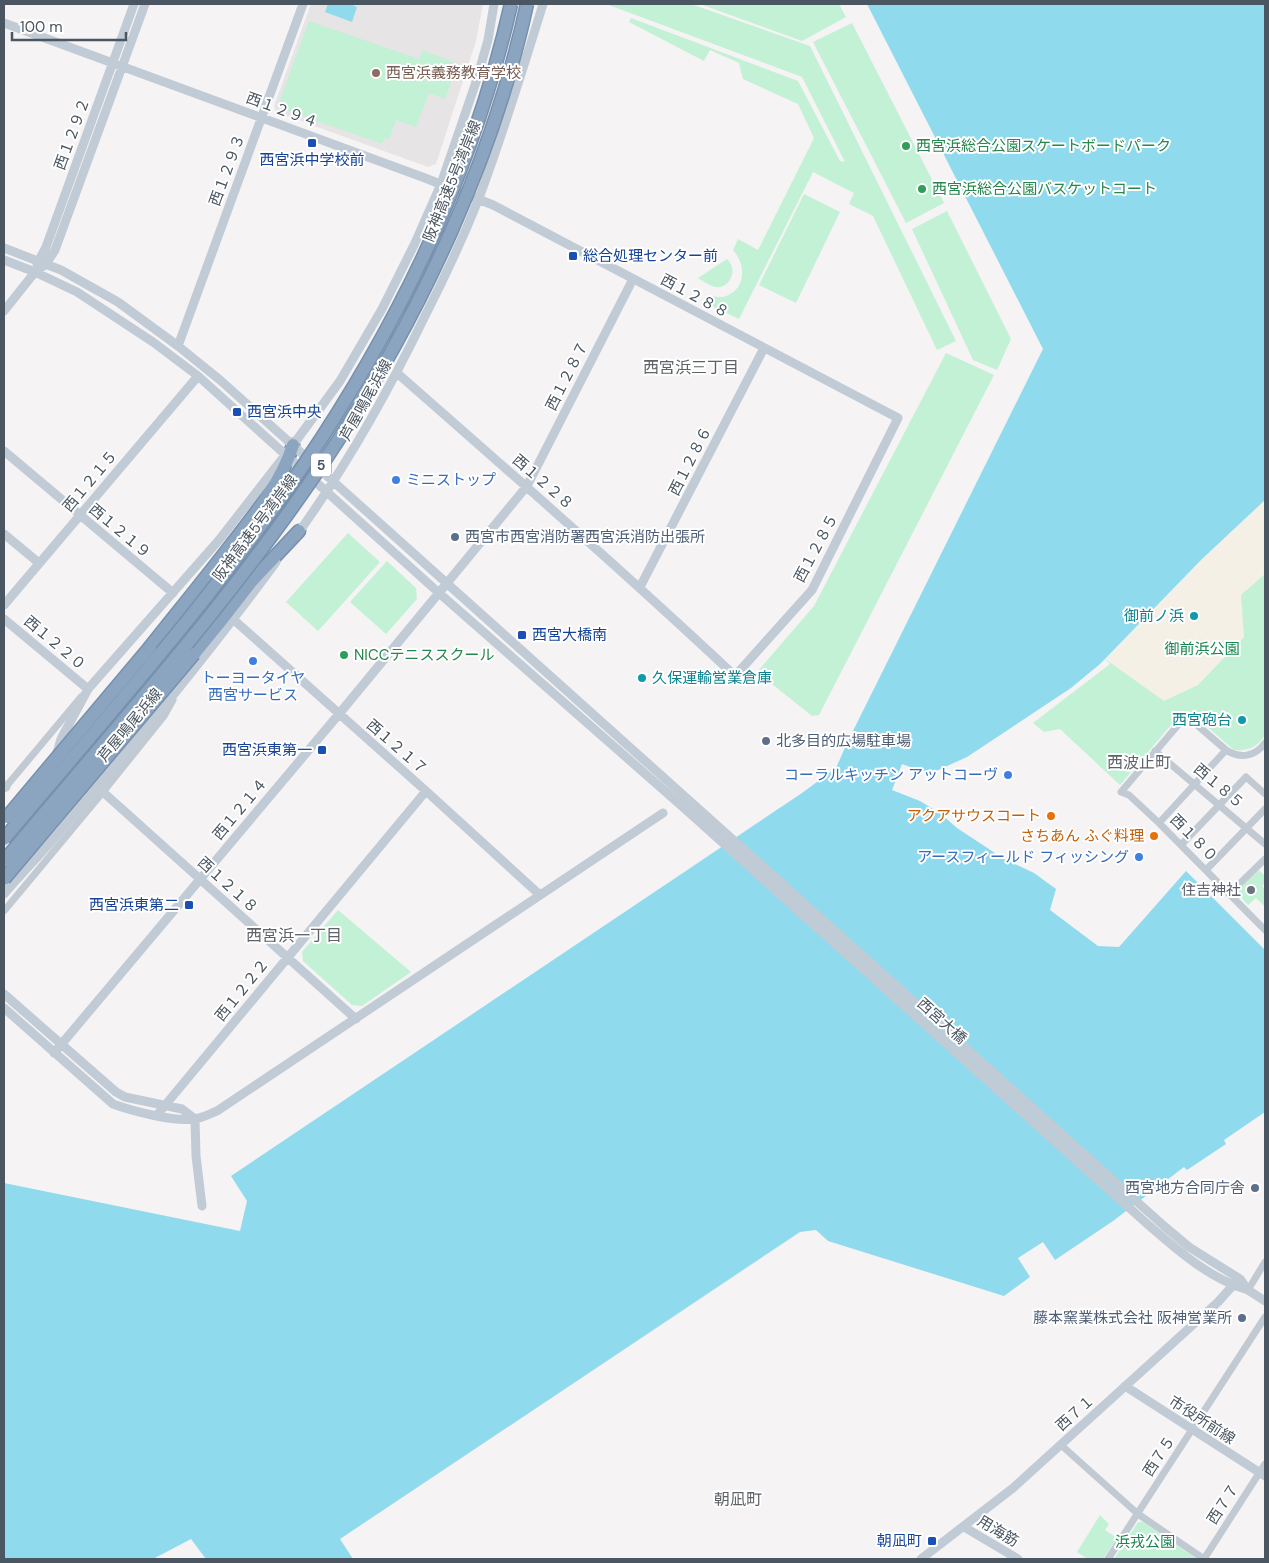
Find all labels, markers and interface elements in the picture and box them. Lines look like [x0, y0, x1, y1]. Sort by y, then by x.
scale bar [12, 10, 126, 42]
text: 100 m [20, 17, 63, 37]
place label: 西宮浜義務教育学校 [386, 63, 521, 83]
marker: 西宮浜義務教育学校 [370, 67, 382, 79]
street label: 西１２９４ [243, 88, 321, 132]
street label: 西１２９２ [50, 95, 94, 173]
street label: 阪神高速5号湾岸線 [419, 117, 485, 245]
street label: 西１２９３ [205, 131, 249, 209]
place label: 西宮浜総合公園スケートボードパーク [916, 136, 1171, 156]
marker: 西宮浜中学校前 [306, 137, 318, 149]
marker: 西宮浜総合公園スケートボードパーク [900, 140, 912, 152]
place label: 西宮浜中学校前 [259, 150, 365, 170]
place label: 西宮浜総合公園バスケットコート [932, 179, 1157, 199]
marker: 西宮浜総合公園バスケットコート [916, 183, 928, 195]
place label: 総合処理センター前 [583, 246, 718, 266]
marker: 総合処理センター前 [567, 250, 579, 262]
street label: 西１２８８ [657, 270, 733, 322]
street label: 西１２８７ [541, 338, 593, 414]
street label: 芦屋鳴尾浜線 [335, 356, 397, 444]
district label: 西宮浜三丁目 [643, 357, 739, 378]
place label: 西宮浜中央 [247, 402, 322, 422]
marker: 西宮浜中央 [231, 406, 243, 418]
street label: 西１２８６ [664, 423, 716, 499]
street label: 西１２１５ [58, 446, 122, 516]
street label: 西１２２８ [508, 450, 578, 514]
road number: 5 [311, 454, 331, 476]
street label: 阪神高速5号湾岸線 [208, 470, 302, 586]
place label: ミニストップ [406, 470, 496, 490]
marker: ミニストップ [390, 474, 402, 486]
street label: 西１２１９ [85, 499, 155, 563]
street label: 西１２８５ [790, 510, 842, 586]
place label: 西宮市西宮消防署西宮浜消防出張所 [465, 527, 705, 547]
marker: 西宮市西宮消防署西宮浜消防出張所 [449, 531, 461, 543]
place label: 御前ノ浜 [1124, 606, 1184, 626]
marker: 御前ノ浜 [1188, 610, 1200, 622]
street label: 西１２２０ [20, 611, 90, 675]
place label: 西宮大橋南 [532, 625, 607, 645]
marker: 西宮大橋南 [516, 629, 528, 641]
park label: 御前浜公園 [1164, 639, 1240, 659]
place label: NICCテニススクール [354, 645, 494, 665]
marker: NICCテニススクール [338, 649, 350, 661]
marker: トーヨータイヤ 西宮サービス [247, 655, 259, 667]
place label: トーヨータイヤ 西宮サービス [201, 668, 305, 705]
place label: 久保運輸営業倉庫 [652, 668, 772, 688]
marker: 久保運輸営業倉庫 [636, 672, 648, 684]
street label: 芦屋鳴尾浜線 [93, 684, 167, 766]
place label: 西宮砲台 [1172, 710, 1232, 730]
marker: 西宮砲台 [1236, 714, 1248, 726]
street label: 西１２１７ [362, 715, 432, 779]
place label: 北多目的広場駐車場 [776, 731, 911, 751]
marker: 北多目的広場駐車場 [760, 735, 772, 747]
place label: 西宮浜東第一 [222, 740, 312, 760]
marker: 西宮浜東第一 [316, 744, 328, 756]
district label: 西波止町 [1107, 752, 1171, 773]
street label: 西１８５ [1190, 759, 1248, 813]
place label: コーラルキッチン アットコーヴ [784, 765, 998, 785]
marker: コーラルキッチン アットコーヴ [1002, 769, 1014, 781]
street label: 西１２１４ [208, 774, 272, 844]
place label: アクアサウスコート [907, 806, 1041, 826]
marker: アクアサウスコート [1045, 810, 1057, 822]
street label: 西１８０ [1166, 810, 1222, 866]
place label: さちあん ふぐ料理 [1020, 826, 1144, 846]
marker: さちあん ふぐ料理 [1148, 830, 1160, 842]
place label: アースフィールド フィッシング [917, 847, 1129, 867]
marker: アースフィールド フィッシング [1133, 851, 1145, 863]
street label: 西１２１８ [193, 852, 263, 918]
place label: 住吉神社 [1181, 880, 1241, 900]
marker: 住吉神社 [1245, 884, 1257, 896]
place label: 西宮浜東第二 [89, 895, 179, 915]
marker: 西宮浜東第二 [183, 899, 195, 911]
district label: 西宮浜一丁目 [246, 925, 342, 946]
street label: 西１２２２ [211, 955, 273, 1025]
street label: 西宮大橋 [913, 993, 971, 1049]
place label: 西宮地方合同庁舎 [1125, 1178, 1245, 1198]
marker: 西宮地方合同庁舎 [1249, 1182, 1261, 1194]
place label: 藤本窯業株式会社 阪神営業所 [1033, 1308, 1232, 1328]
marker: 藤本窯業株式会社 阪神営業所 [1236, 1312, 1248, 1324]
street label: 西７１ [1052, 1391, 1098, 1435]
street label: 市役所前線 [1165, 1391, 1239, 1449]
street label: 西７５ [1138, 1432, 1180, 1480]
street label: 西７７ [1202, 1480, 1244, 1528]
district label: 朝凪町 [714, 1489, 762, 1510]
street label: 用海筋 [974, 1511, 1022, 1551]
place label: 朝凪町 [877, 1531, 922, 1551]
park label: 浜戎公園 [1115, 1532, 1175, 1552]
marker: 朝凪町 [926, 1535, 938, 1547]

